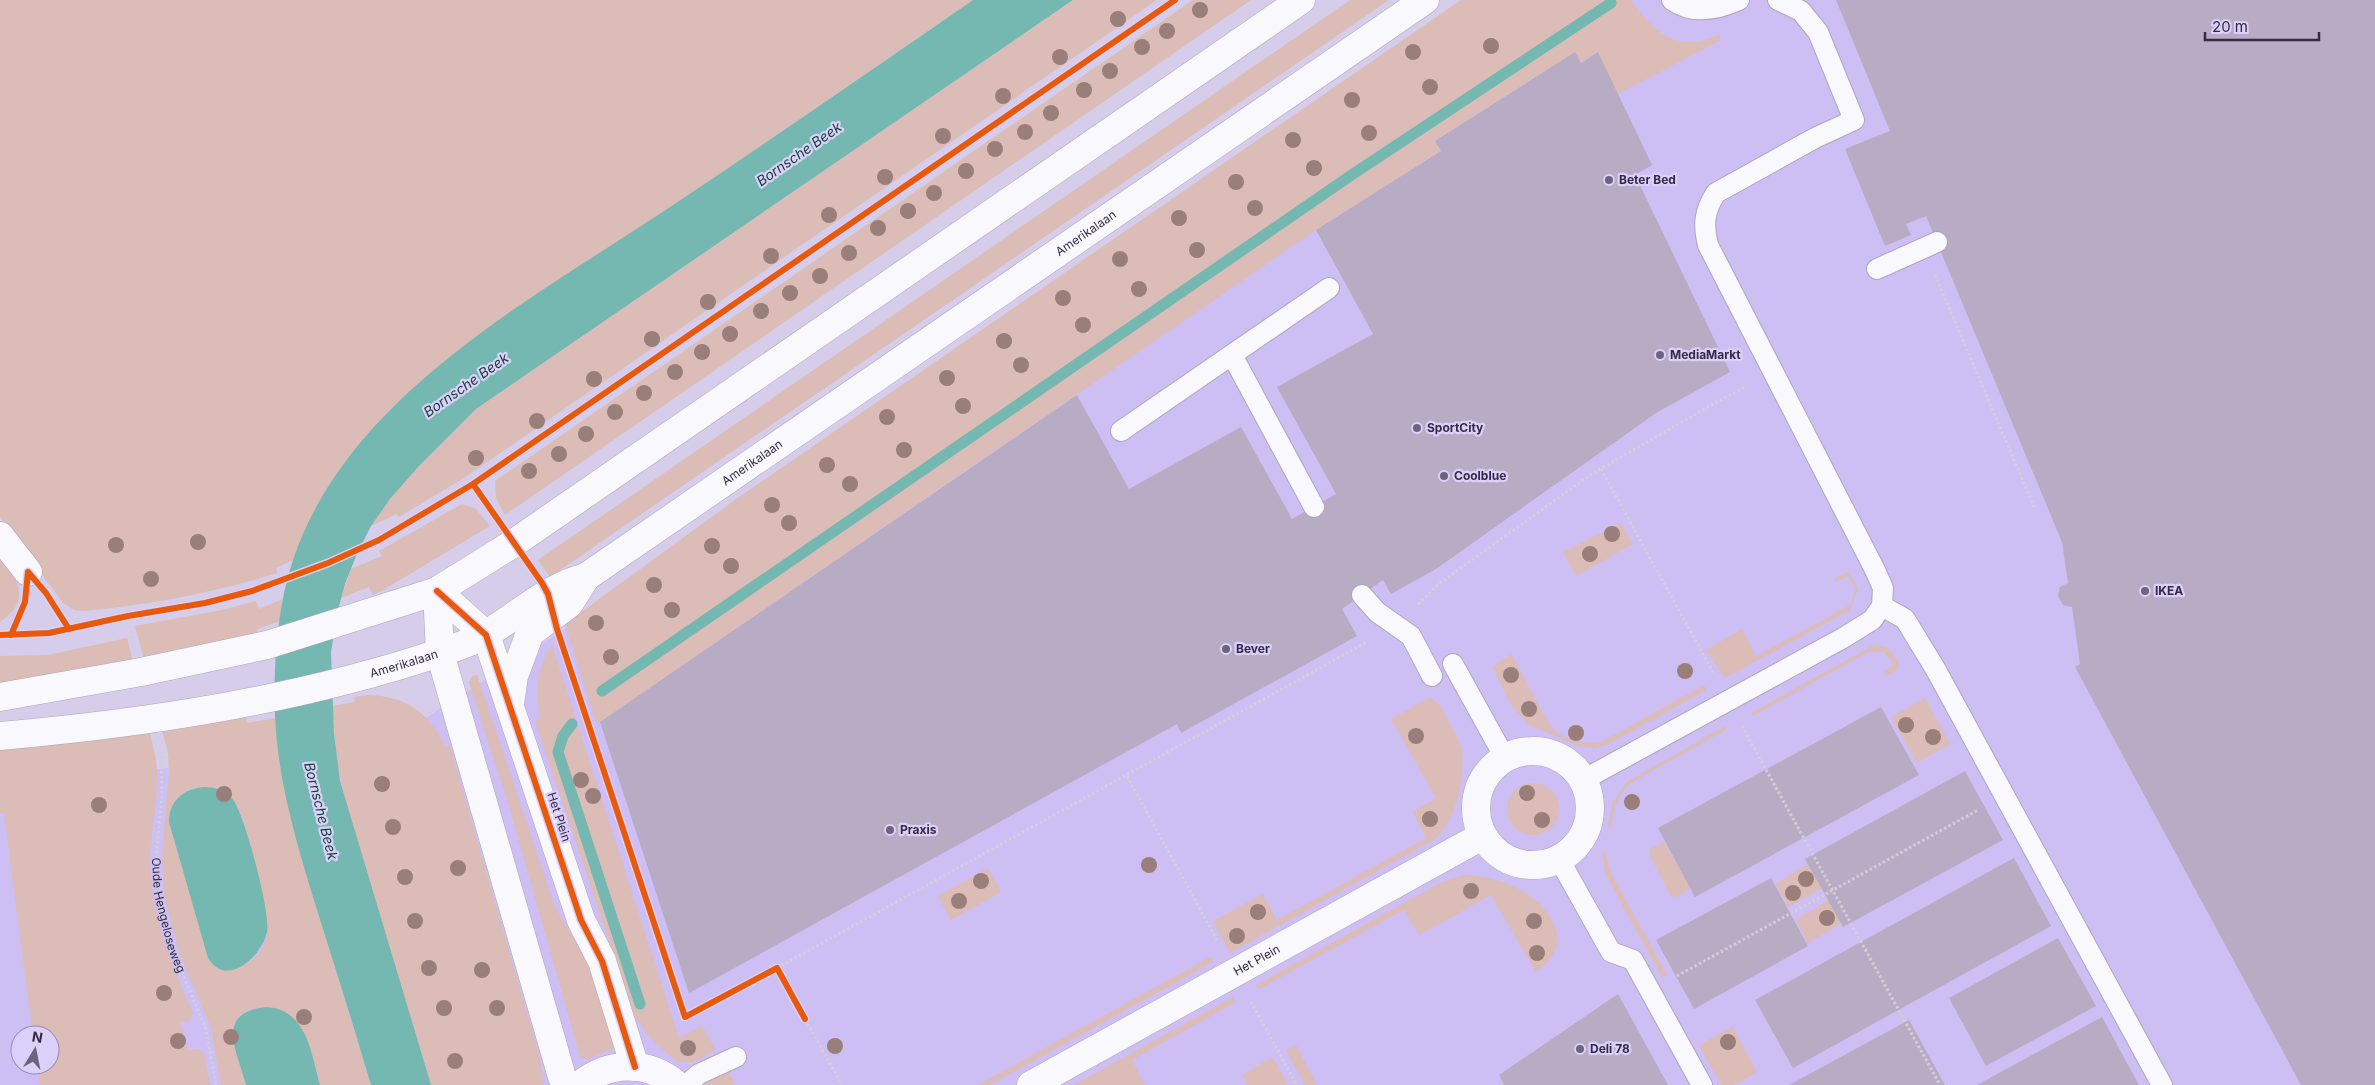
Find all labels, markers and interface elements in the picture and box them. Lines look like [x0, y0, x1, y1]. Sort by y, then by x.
scale bar [2205, 10, 2319, 42]
text: 20 m [2212, 17, 2248, 36]
water label: Bornsche Beek [753, 118, 845, 189]
place label: Beter Bed [1619, 172, 1676, 187]
marker: Beter Bed [1603, 174, 1615, 186]
street label: Amerikalaan [1052, 207, 1119, 259]
place label: MediaMarkt [1670, 347, 1741, 362]
water label: Bornsche Beek [420, 349, 512, 420]
marker: MediaMarkt [1654, 349, 1666, 361]
place label: SportCity [1427, 420, 1484, 435]
marker: SportCity [1411, 422, 1423, 434]
street label: Amerikalaan [719, 436, 785, 488]
place label: Coolblue [1454, 468, 1506, 483]
marker: Coolblue [1438, 470, 1450, 482]
place label: IKEA [2155, 583, 2183, 598]
marker: IKEA [2139, 585, 2151, 597]
place label: Bever [1236, 641, 1270, 656]
marker: Bever [1220, 643, 1232, 655]
street label: Amerikalaan [368, 646, 440, 681]
water label: Bornsche Beek [301, 760, 342, 862]
street label: Het Plein [544, 790, 574, 843]
place label: Praxis [900, 822, 937, 837]
marker: Praxis [884, 824, 896, 836]
street label: Oude Hengeloseweg [149, 857, 189, 975]
street label: Het Plein [1231, 941, 1282, 979]
north arrow [10, 1025, 60, 1075]
text: N [31, 1027, 44, 1046]
place label: Deli 78 [1590, 1041, 1630, 1056]
marker: Deli 78 [1574, 1043, 1586, 1055]

